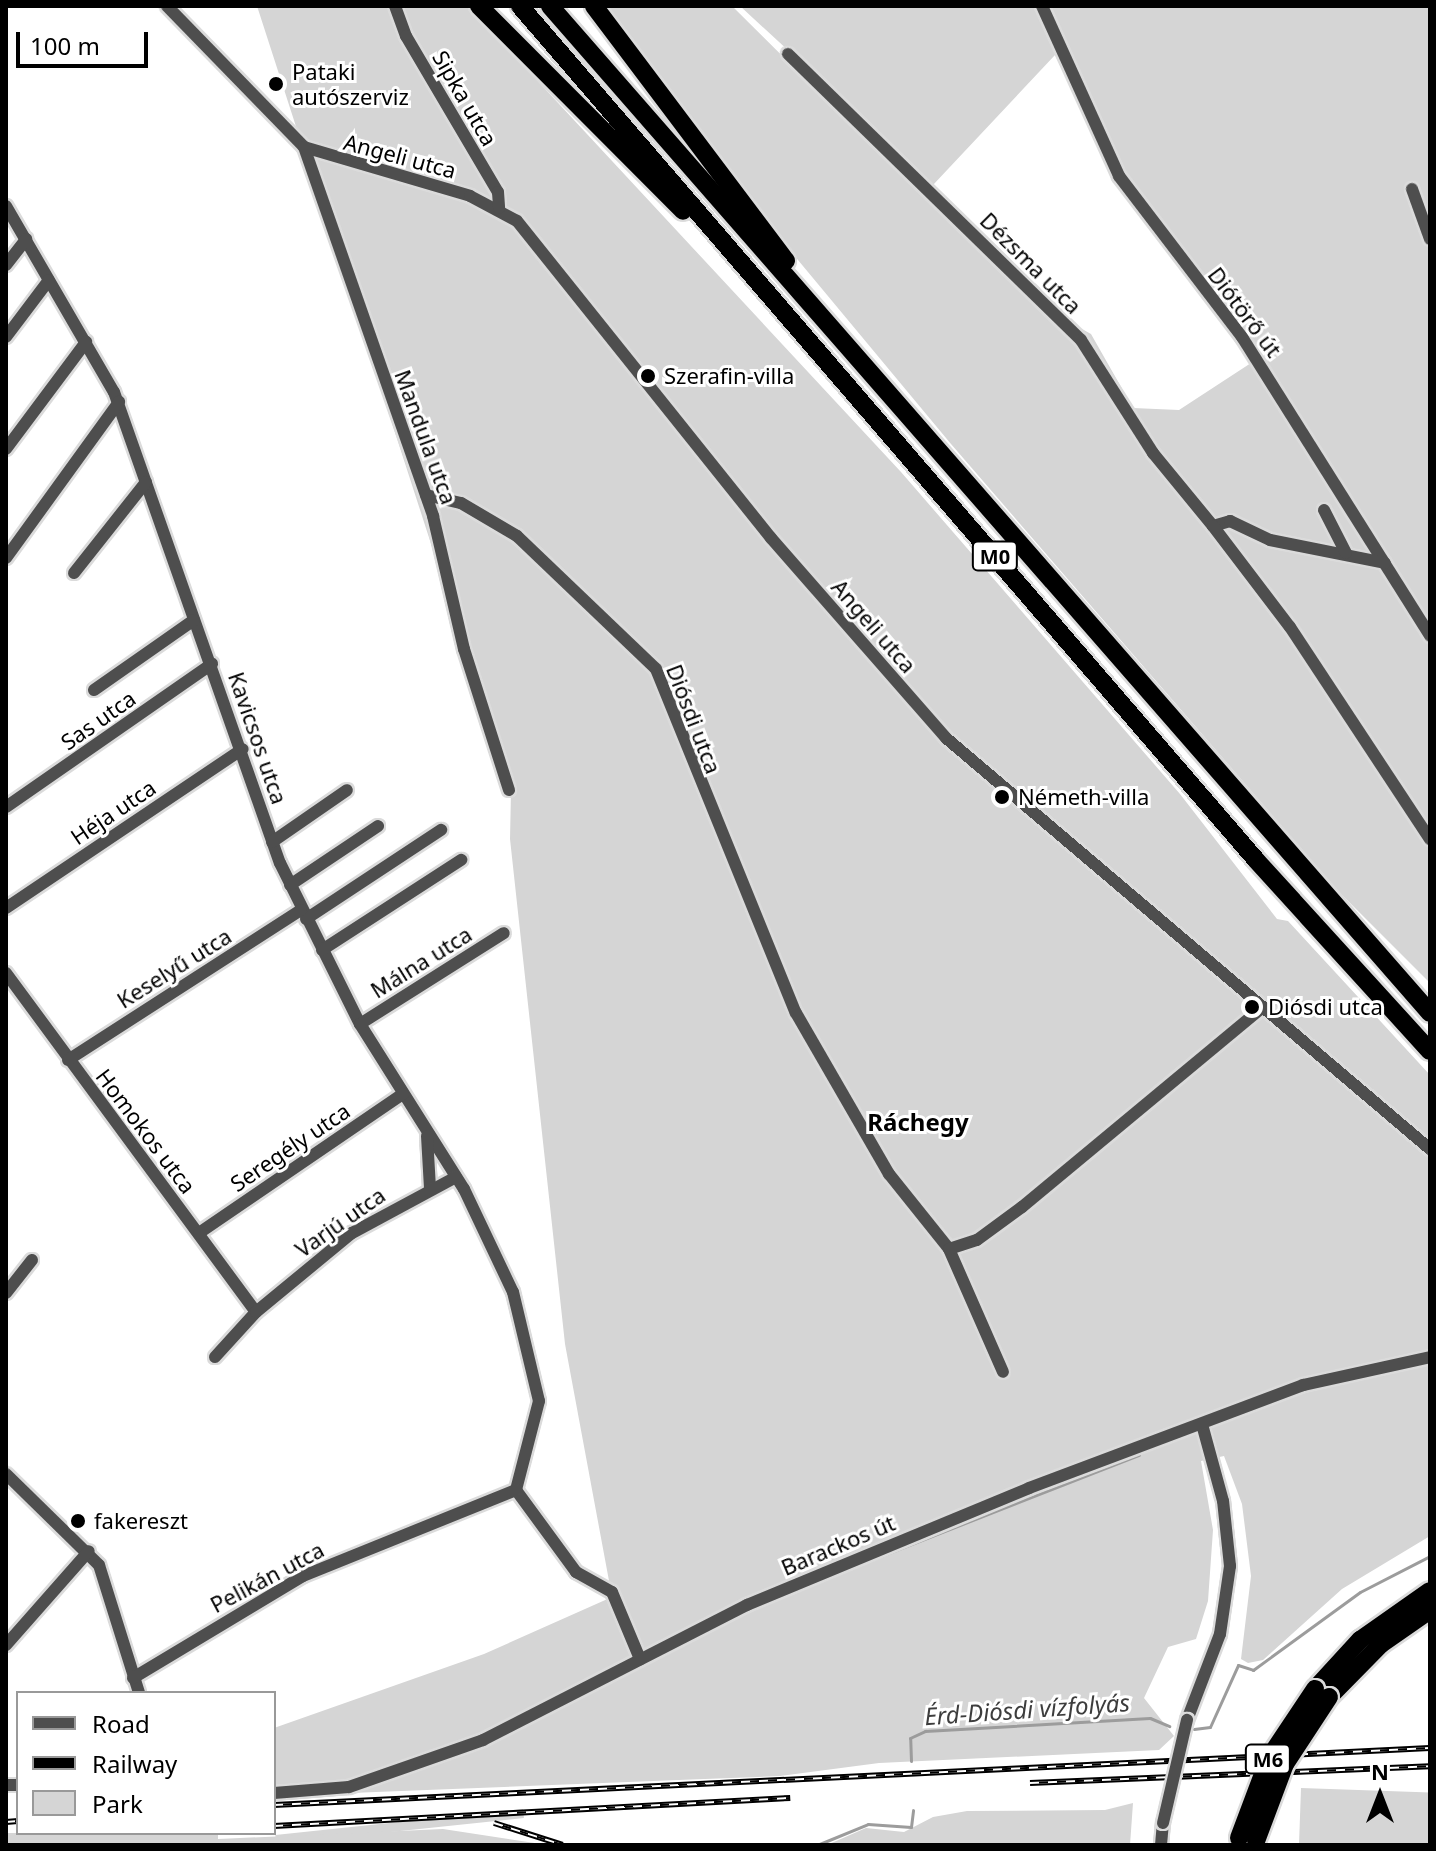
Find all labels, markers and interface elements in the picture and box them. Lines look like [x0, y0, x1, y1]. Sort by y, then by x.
scale bar [20, 16, 152, 66]
text: 100 m [30, 29, 100, 62]
street label: Sipka utca [427, 46, 503, 150]
place label: Pataki autószerviz [292, 58, 409, 110]
marker: Pataki autószerviz [267, 75, 285, 93]
street label: Angeli utca [341, 128, 459, 184]
street label: Dézsma utca [975, 207, 1087, 319]
street label: Diótörő út [1203, 262, 1287, 362]
place label: Szerafin-villa [664, 363, 794, 389]
street label: Mandula utca [389, 366, 463, 508]
marker: Szerafin-villa [639, 367, 657, 385]
road number: M0 [971, 540, 1019, 572]
street label: Angeli utca [826, 574, 922, 678]
street label: Diósdi utca [661, 661, 727, 777]
street label: Kavicsos utca [223, 669, 293, 807]
street label: Sas utca [56, 685, 140, 755]
street label: Héja utca [65, 774, 161, 850]
place label: Németh-villa [1018, 784, 1149, 810]
marker: Németh-villa [993, 788, 1011, 806]
street label: Málna utca [366, 921, 476, 1003]
street label: Keselyű utca [112, 922, 236, 1014]
place label: Diósdi utca [1268, 994, 1383, 1020]
marker: Diósdi utca [1243, 998, 1261, 1016]
street label: Homokos utca [91, 1063, 201, 1199]
street label: Seregély utca [225, 1097, 355, 1197]
district label: Ráchegy [867, 1108, 969, 1136]
street label: Varjú utca [290, 1181, 390, 1263]
place label: fakereszt [94, 1508, 188, 1534]
street label: Barackos út [777, 1509, 899, 1581]
marker: fakereszt [69, 1512, 87, 1530]
street label: Pelikán utca [206, 1536, 328, 1618]
water label: Érd-Diósdi vízfolyás [923, 1687, 1131, 1731]
legend [16, 1691, 276, 1835]
text: Road [92, 1707, 150, 1740]
road number: M6 [1244, 1743, 1292, 1775]
text: Railway [92, 1747, 177, 1780]
north arrow [1340, 1755, 1420, 1835]
text: N [1371, 1756, 1389, 1786]
text: Park [92, 1787, 143, 1820]

